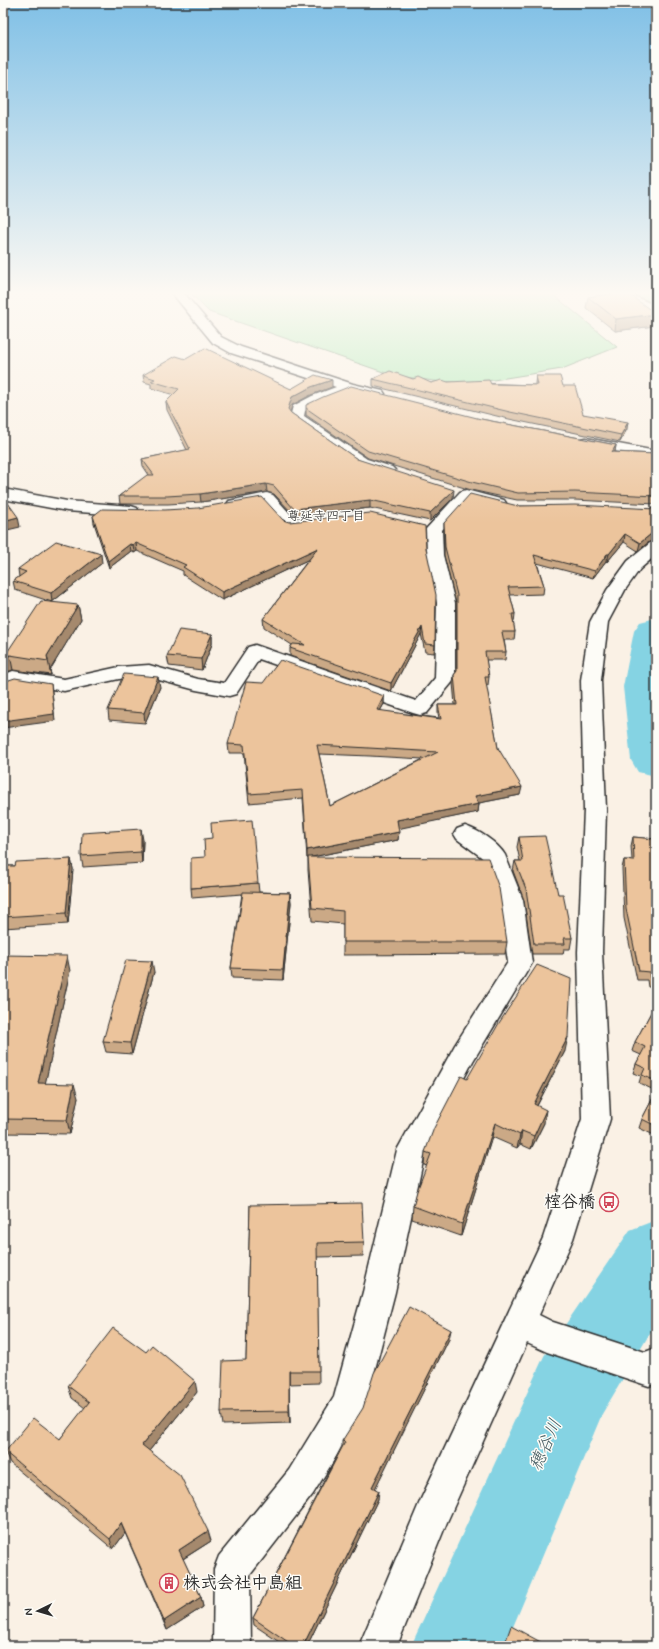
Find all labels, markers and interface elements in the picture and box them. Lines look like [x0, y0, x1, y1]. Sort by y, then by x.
district label: 尊延寺四丁目 [287, 508, 365, 525]
place label: 榁谷橋 [544, 1191, 595, 1213]
bus stop icon: 榁谷橋 [598, 1191, 620, 1213]
water label: 穂谷川 [524, 1415, 568, 1475]
building icon: 株式会社中島組 [158, 1572, 180, 1594]
place label: 株式会社中島組 [183, 1572, 302, 1594]
north arrow [18, 1591, 58, 1631]
text: N [22, 1608, 36, 1616]

